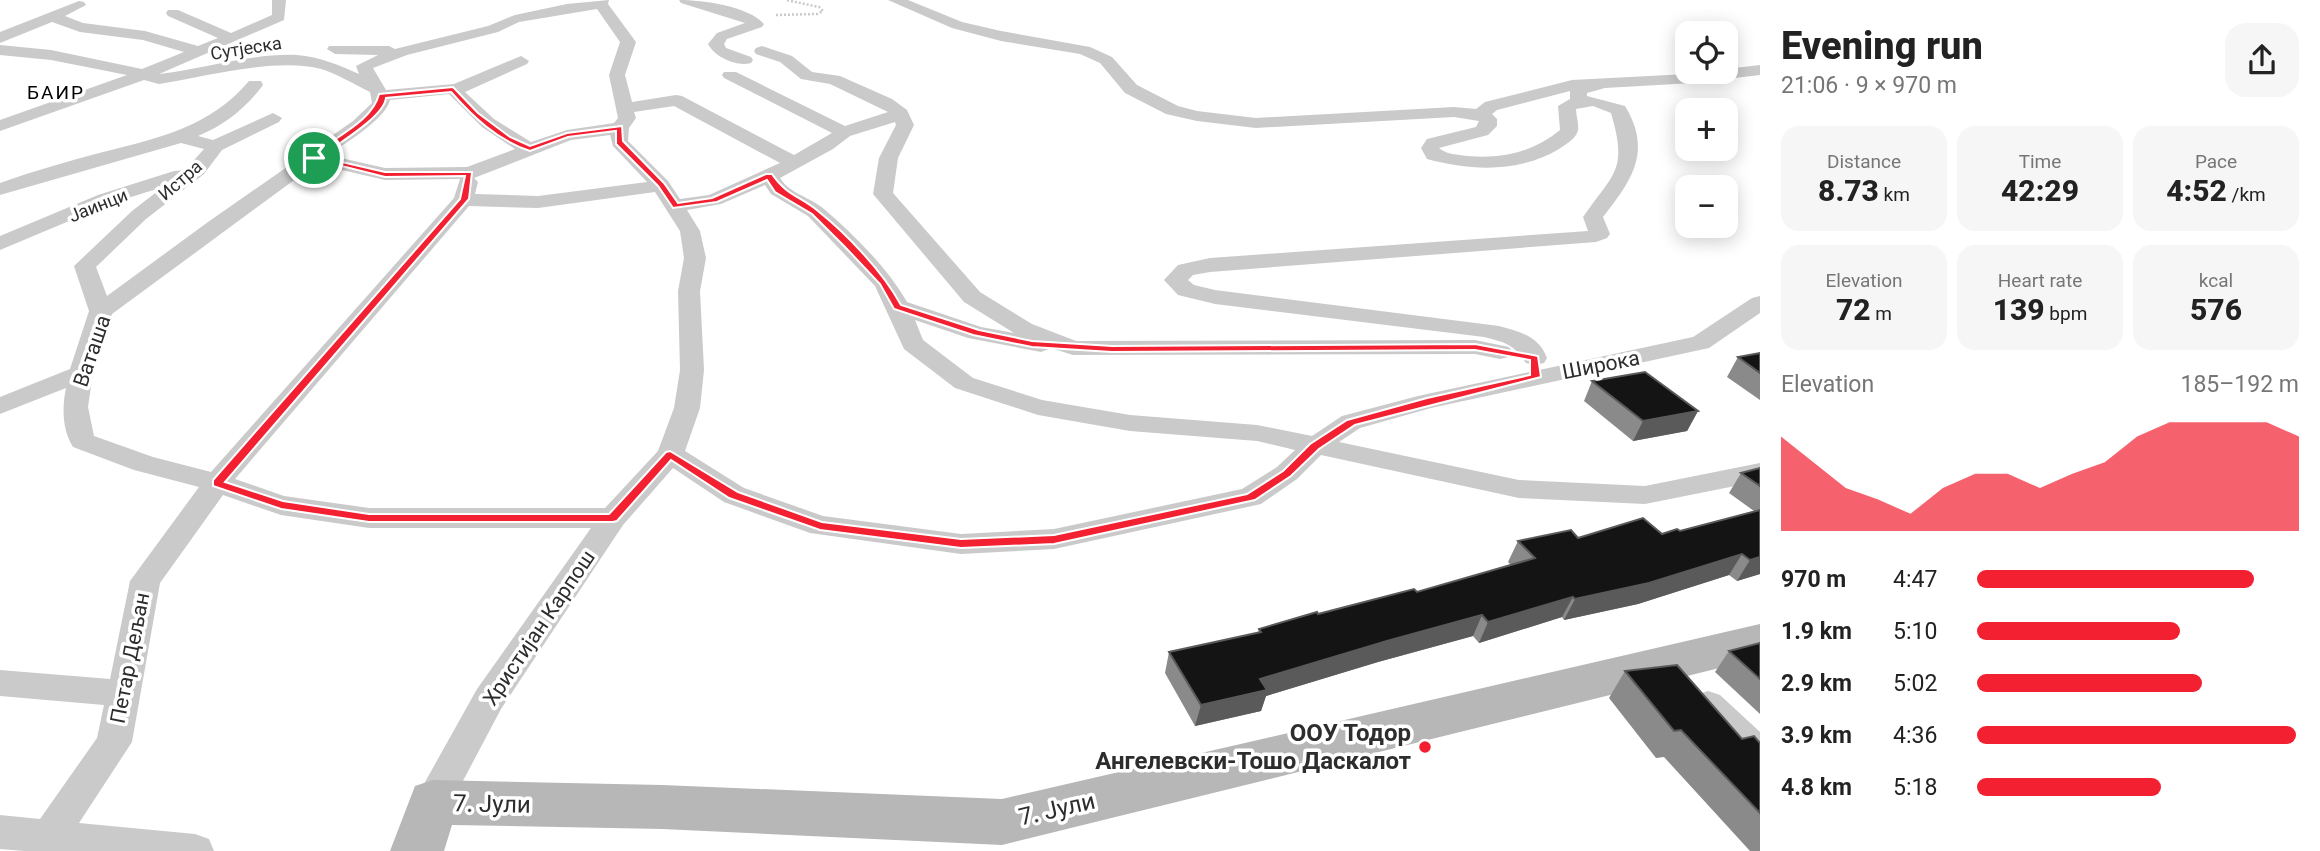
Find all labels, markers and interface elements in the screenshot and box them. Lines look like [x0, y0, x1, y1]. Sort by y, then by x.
map controls [1675, 21, 1738, 238]
button: locate [1675, 21, 1738, 84]
button: share [2225, 23, 2299, 97]
text: Evening run [1781, 24, 1983, 68]
street label: Сутјеска [209, 32, 283, 64]
text: 21:06 · 9 × 970 m [1781, 72, 1957, 99]
district label: БАИР [27, 81, 85, 104]
button: + [1675, 98, 1738, 161]
pin [284, 128, 344, 188]
icon: arrive [295, 139, 333, 177]
text: Distance [1827, 150, 1901, 173]
text: Time [2019, 150, 2061, 173]
text: Pace [2195, 150, 2237, 173]
street label: Истра [154, 155, 206, 205]
text: 8.73 [1818, 173, 1879, 208]
text: 42:29 [2001, 173, 2079, 208]
text: 4:52 [2166, 173, 2227, 208]
button: − [1675, 175, 1738, 238]
text: km [1879, 183, 1910, 206]
text: /km [2227, 183, 2266, 206]
street label: Јаинци [66, 184, 130, 226]
text: Elevation [1826, 269, 1902, 292]
text: Heart rate [1998, 269, 2082, 292]
text: kcal [2199, 269, 2233, 292]
text: 72 [1836, 292, 1871, 327]
text: 139 [1993, 292, 2045, 327]
text: 576 [2190, 292, 2242, 327]
text: m [1871, 302, 1892, 325]
text: bpm [2045, 302, 2087, 325]
street label: Ваташа [69, 312, 115, 390]
street label: Широка [1560, 346, 1642, 384]
text: Elevation [1781, 371, 1874, 398]
text: 185–192 m [2180, 371, 2299, 398]
street label: Христијан Карпош [478, 546, 600, 710]
text: 970 m [1781, 566, 1846, 593]
text: 4:47 [1893, 566, 1937, 593]
street label: Петар Дељан [106, 591, 154, 725]
text: 1.9 km [1781, 618, 1852, 645]
text: 5:10 [1893, 618, 1937, 645]
text: 2.9 km [1781, 670, 1852, 697]
text: 5:02 [1893, 670, 1937, 697]
place label: ООУ Тодор Ангелевски-Тошо Даскалот [1095, 719, 1411, 775]
text: 3.9 km [1781, 722, 1852, 749]
text: 4:36 [1893, 722, 1937, 749]
marker: ООУ Тодор Ангелевски-Тошо Даскалот [1417, 739, 1433, 755]
text: 4.8 km [1781, 774, 1852, 801]
text: 5:18 [1893, 774, 1937, 801]
street label: 7. Јули [1016, 787, 1098, 831]
street label: 7. Јули [453, 789, 531, 819]

